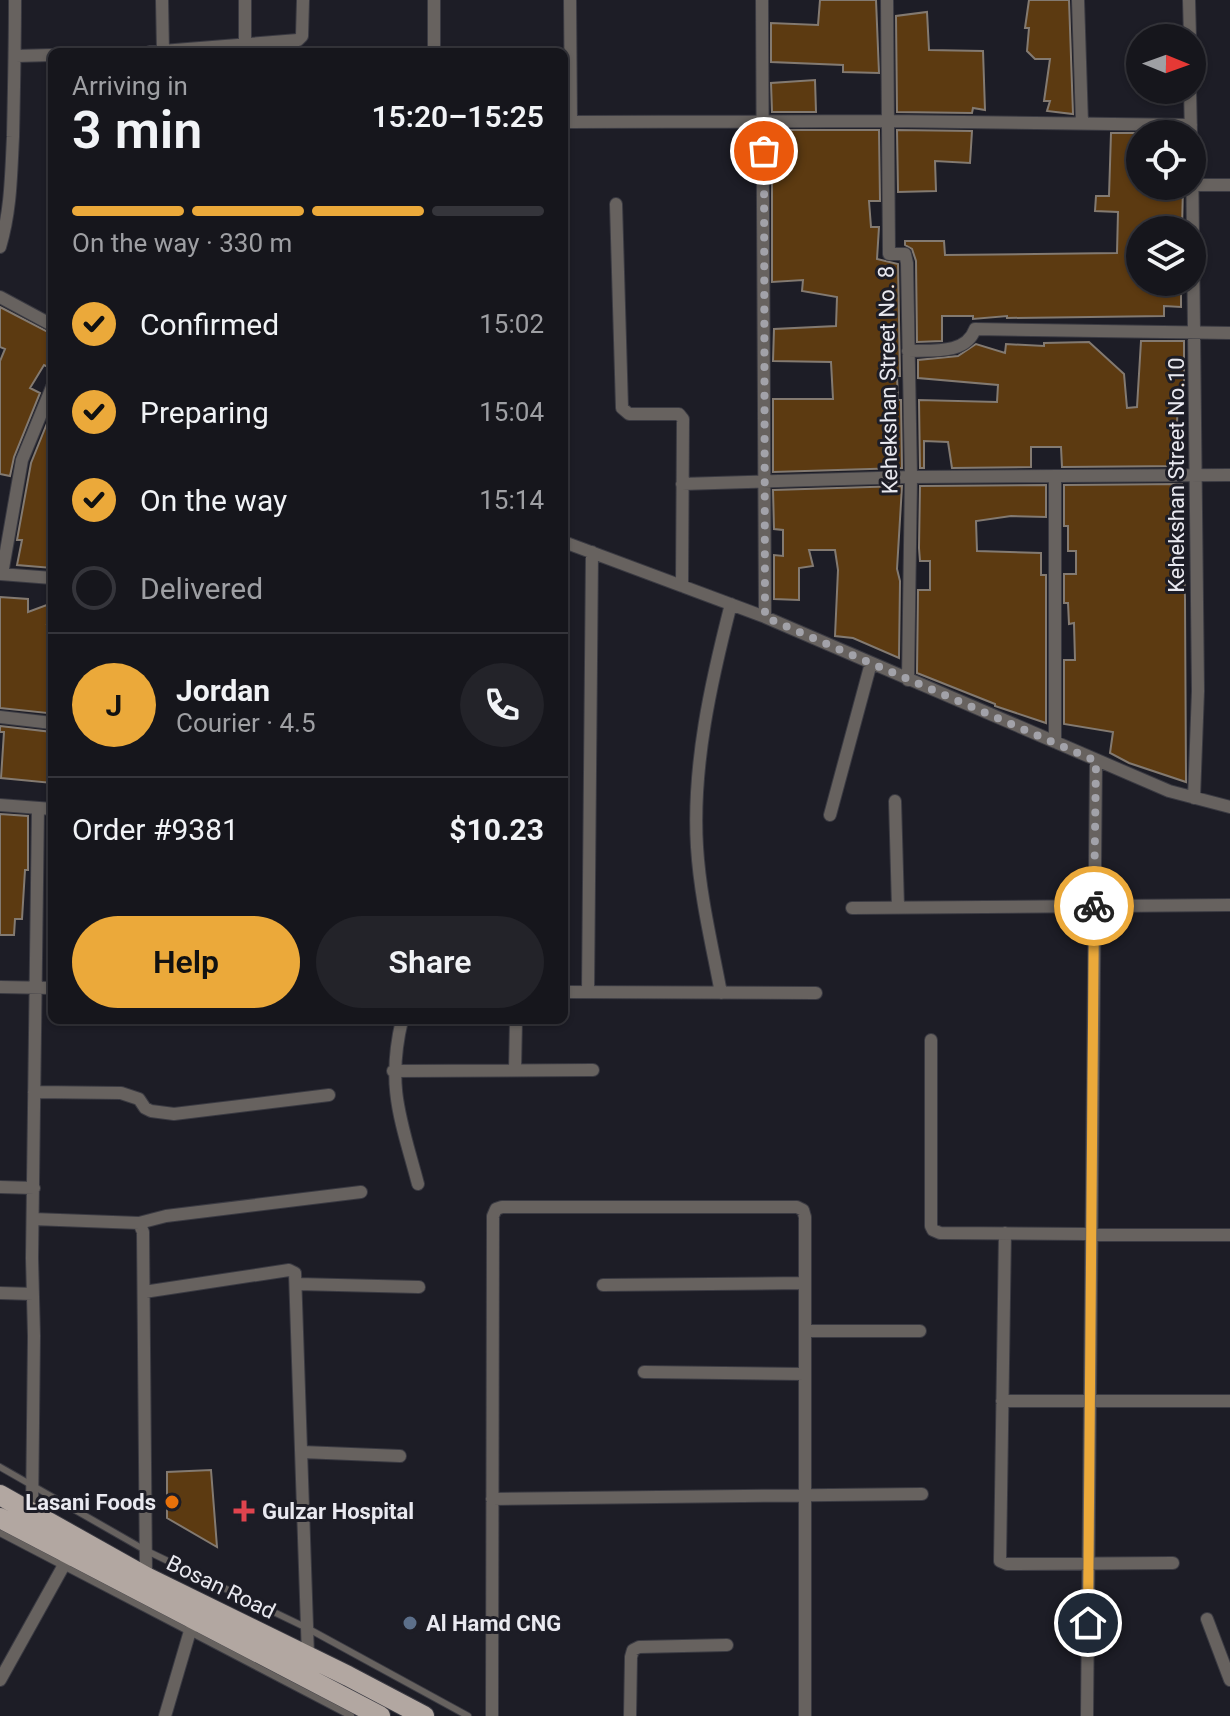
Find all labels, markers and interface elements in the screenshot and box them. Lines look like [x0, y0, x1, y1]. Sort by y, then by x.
north arrow [1126, 24, 1206, 104]
map controls [1126, 24, 1206, 296]
text: Arriving in [72, 71, 188, 101]
text: 15:20–15:25 [371, 99, 544, 134]
text: 3 min [72, 100, 202, 161]
pin [730, 117, 798, 185]
button: locate [1126, 120, 1206, 200]
icon: bag [742, 129, 786, 173]
button: layers [1126, 216, 1206, 296]
text: On the way · 330 m [72, 228, 292, 258]
street label: Kehekshan Street No. 8 [874, 266, 902, 494]
icon: check [72, 302, 116, 346]
text: Confirmed [140, 307, 279, 342]
text: 15:02 [479, 309, 544, 339]
street label: Kehekshan Street No.10 [1164, 357, 1189, 593]
icon: check [72, 390, 116, 434]
text: Preparing [140, 395, 269, 430]
text: 15:04 [479, 397, 544, 427]
icon: check [72, 478, 116, 522]
text: On the way [140, 483, 287, 518]
text: 15:14 [479, 485, 544, 515]
text: Delivered [140, 571, 263, 606]
button: phone [460, 663, 544, 747]
text: Jordan [176, 673, 270, 708]
text: J [106, 688, 122, 723]
text: Courier · 4.5 [176, 708, 316, 738]
text: Order #9381 [72, 812, 239, 847]
text: $10.23 [449, 812, 544, 847]
courier [1054, 866, 1134, 946]
icon: bike [1072, 884, 1116, 928]
button: Help [72, 916, 300, 1008]
button: Share [316, 916, 544, 1008]
place label: Lasani Foods [25, 1490, 156, 1515]
marker: Lasani Foods [163, 1493, 181, 1511]
place label: Gulzar Hospital [262, 1499, 414, 1524]
marker: Gulzar Hospital [233, 1500, 255, 1522]
street label: Bosan Road [163, 1550, 279, 1624]
pin [1054, 1589, 1122, 1657]
icon: home [1066, 1601, 1110, 1645]
place label: Al Hamd CNG [426, 1611, 561, 1636]
marker: Al Hamd CNG [401, 1614, 419, 1632]

